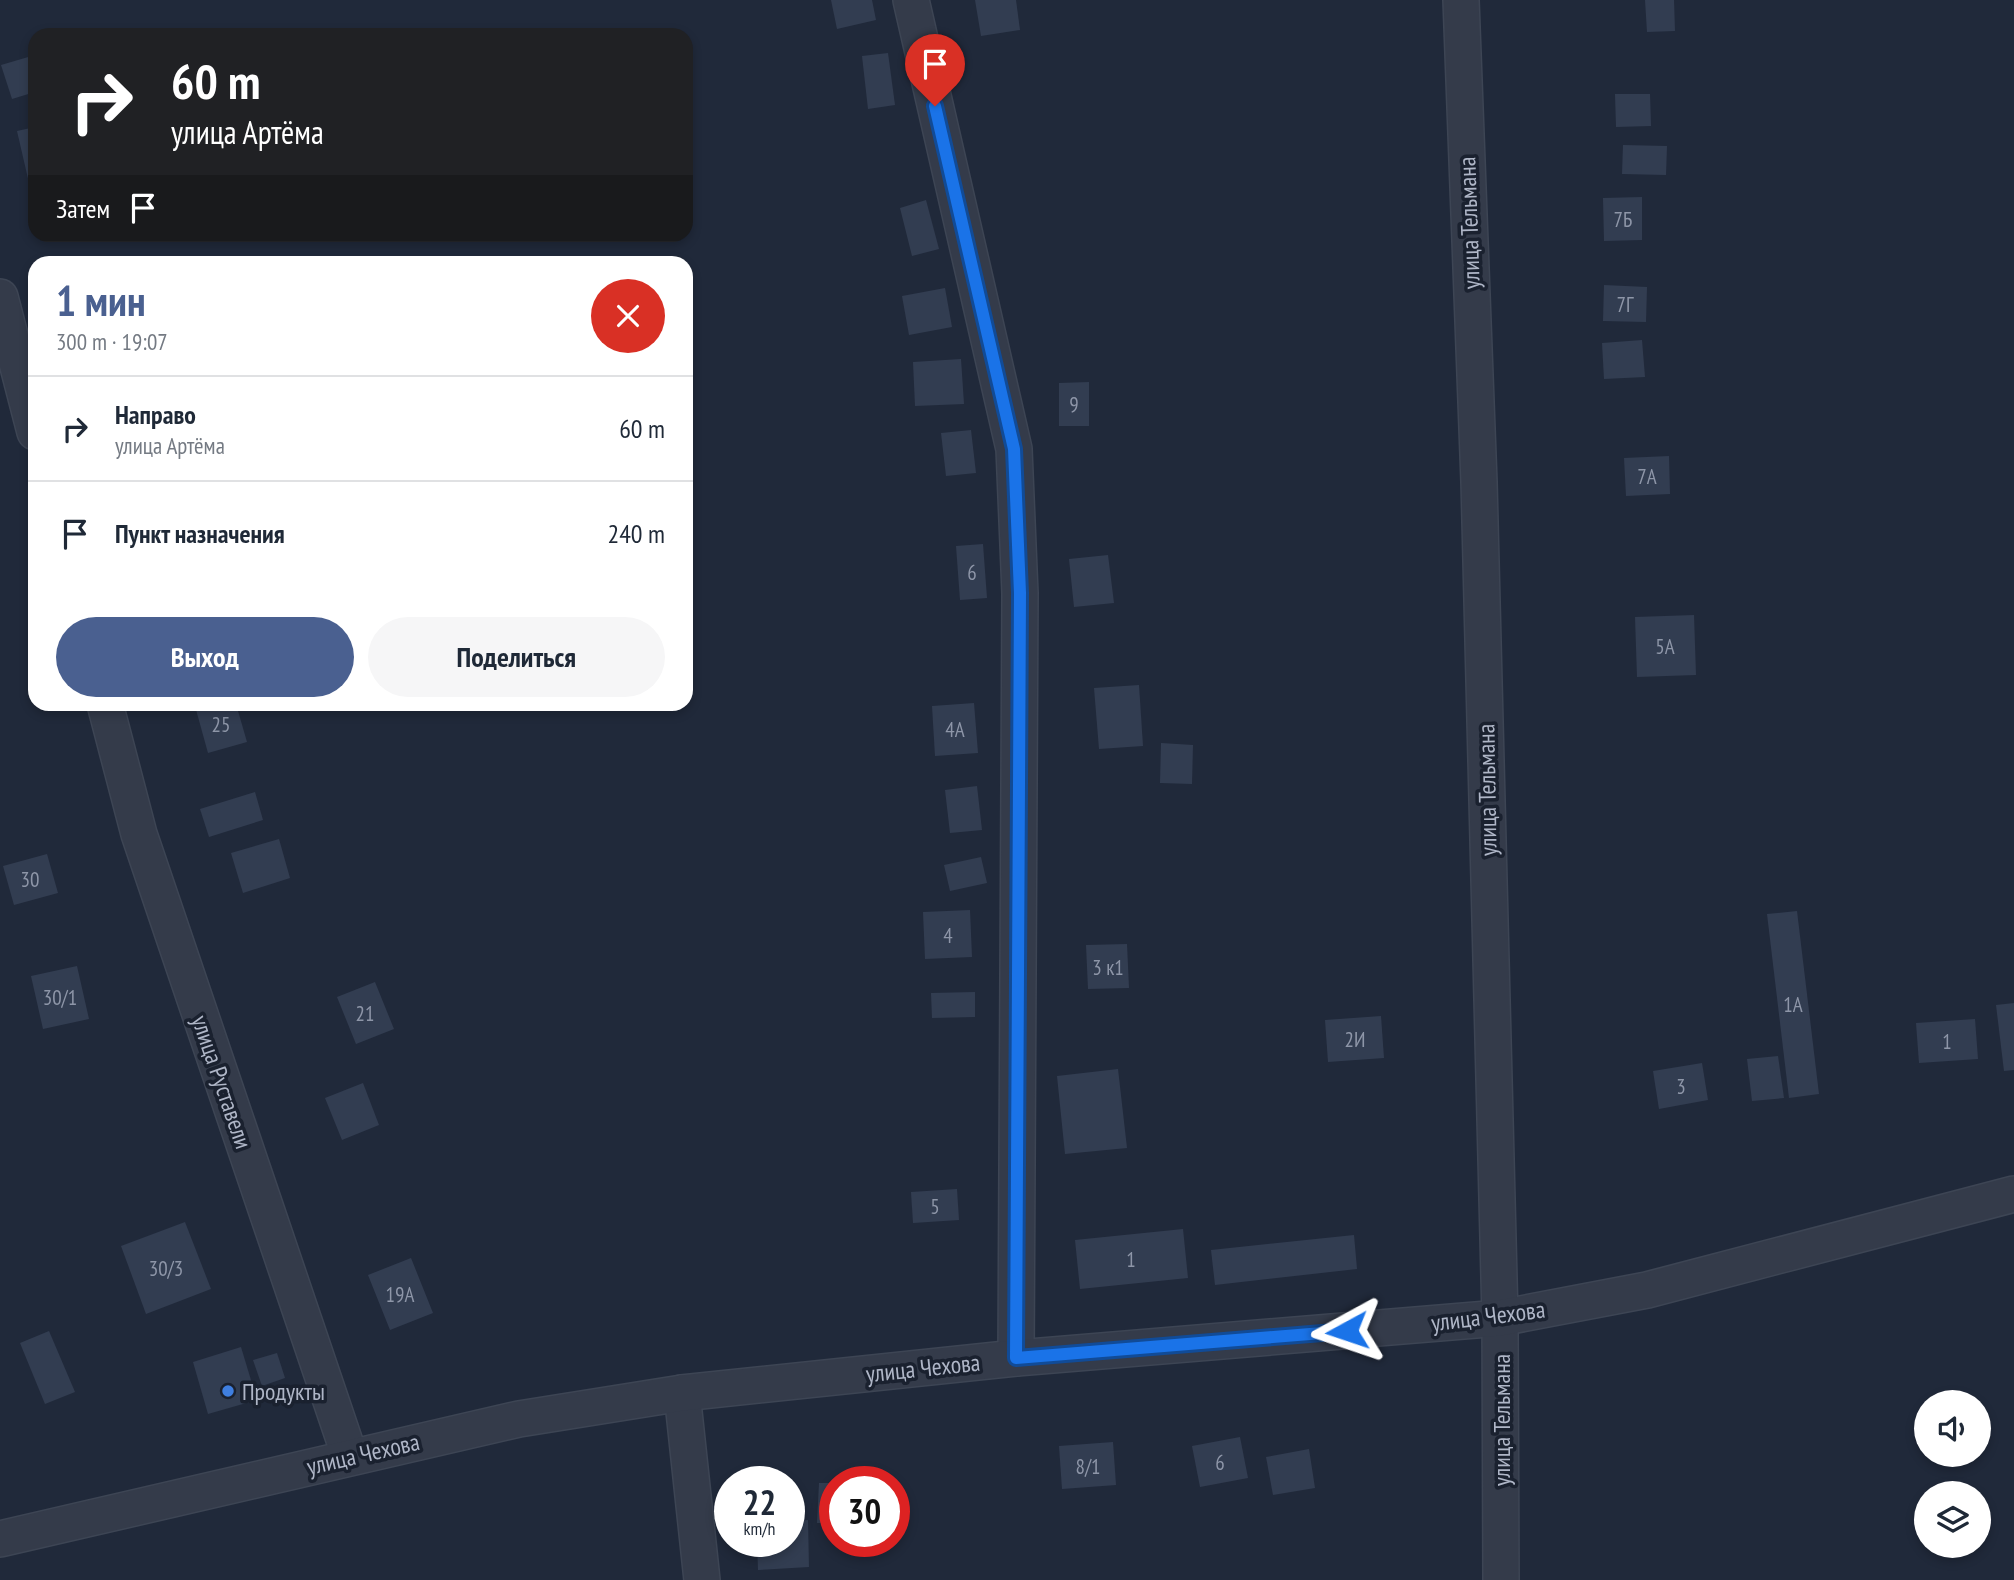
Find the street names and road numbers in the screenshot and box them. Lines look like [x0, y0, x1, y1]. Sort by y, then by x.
street label: улица Тельмана [1451, 156, 1487, 290]
street label: улица Тельмана [1470, 724, 1504, 856]
street label: улица Руставели [185, 1011, 259, 1153]
street label: улица Чехова [1429, 1294, 1547, 1338]
street label: улица Чехова [864, 1347, 982, 1389]
street label: улица Тельмана [1486, 1354, 1517, 1486]
street label: улица Чехова [304, 1426, 422, 1482]

